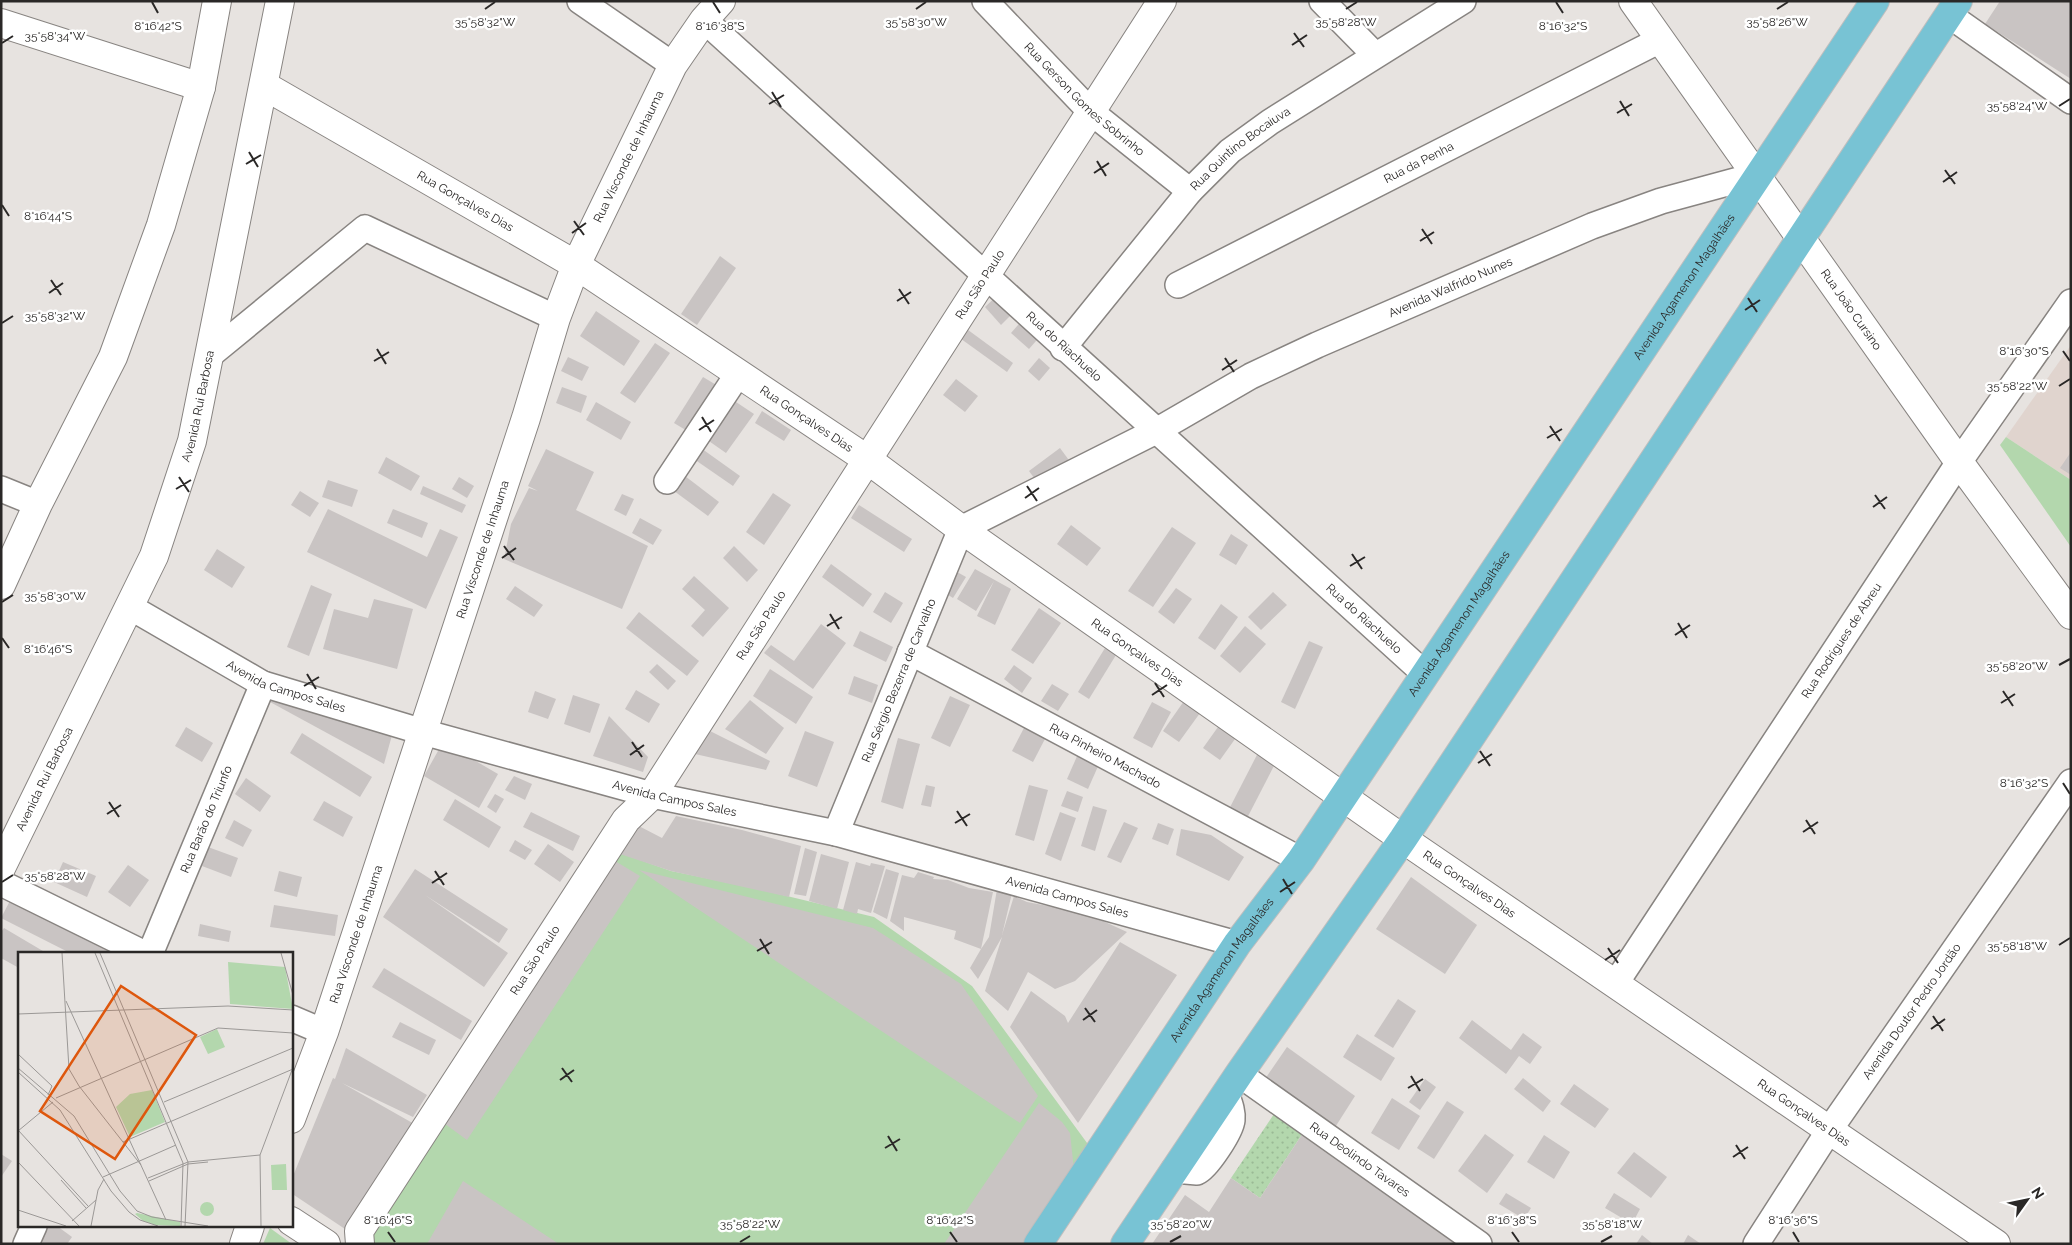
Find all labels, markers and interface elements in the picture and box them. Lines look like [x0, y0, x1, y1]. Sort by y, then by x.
text: 35°58'32"W [455, 15, 516, 29]
text: 35°58'30"W [885, 15, 947, 29]
text: 35°58'28"W [1315, 15, 1377, 29]
text: 35°58'26"W [1746, 15, 1808, 29]
text: 8°16'42"S [134, 19, 182, 33]
text: 8°16'38"S [695, 19, 745, 33]
text: 8°16'32"S [1539, 19, 1587, 33]
text: 35°58'34"W [25, 29, 86, 43]
street label: Rua Gerson Gomes Sobrinho [1021, 40, 1147, 159]
street label: Rua Visconde de Inhauma [591, 88, 666, 225]
text: 35°58'24"W [1987, 99, 2048, 113]
street label: Rua Quintino Bocaiuva [1188, 104, 1293, 193]
street label: Rua da Penha [1381, 139, 1456, 186]
street label: Rua Gonçalves Dias [414, 168, 516, 235]
text: 8°16'44"S [24, 209, 72, 223]
street label: Avenida Agamenon Magalhães [1630, 211, 1738, 362]
street label: Rua São Paulo [952, 247, 1007, 322]
street label: Avenida Walfrido Nunes [1386, 254, 1515, 320]
street label: Rua João Cursino [1818, 266, 1885, 353]
text: 35°58'32"W [25, 309, 86, 323]
street label: Rua do Riachuelo [1023, 309, 1105, 384]
text: 8°16'30"S [1999, 344, 2049, 358]
street label: Avenida Rui Barbosa [179, 349, 217, 464]
text: 35°58'22"W [1987, 379, 2048, 393]
street label: Rua Gonçalves Dias [757, 383, 856, 455]
street label: Rua Visconde de Inhauma [453, 479, 512, 620]
street label: Avenida Agamenon Magalhães [1405, 548, 1513, 699]
street label: Rua Rodrigues de Abreu [1798, 580, 1884, 701]
street label: Rua do Riachuelo [1323, 581, 1405, 656]
street label: Rua São Paulo [734, 588, 789, 663]
text: 35°58'30"W [24, 589, 86, 603]
street label: Rua Sérgio Bezerra de Carvalho [859, 596, 939, 764]
street label: Rua Gonçalves Dias [1089, 616, 1186, 690]
text: 8°16'46"S [24, 642, 72, 656]
street label: Avenida Campos Sales [224, 657, 347, 715]
text: 35°58'20"W [1986, 659, 2048, 673]
street label: Rua Pinheiro Machado [1047, 720, 1163, 791]
street label: Avenida Rui Barbosa [13, 725, 76, 833]
street label: Rua Barão do Triunfo [178, 763, 235, 875]
text: 8°16'32"S [2000, 776, 2048, 790]
street label: Avenida Campos Sales [611, 777, 738, 819]
street label: Rua Gonçalves Dias [1420, 848, 1519, 921]
street label: Rua Visconde de Inhauma [327, 863, 385, 1005]
text: 35°58'28"W [24, 869, 86, 883]
street label: Avenida Campos Sales [1004, 873, 1130, 921]
street label: Avenida Agamenon Magalhães [1167, 895, 1277, 1045]
street label: Rua São Paulo [507, 923, 563, 998]
text: 35°58'18"W [1987, 939, 2048, 953]
street label: Avenida Doutor Pedro Jordão [1860, 941, 1964, 1082]
inset map [18, 952, 292, 1228]
street label: Rua Gonçalves Dias [1755, 1076, 1853, 1149]
street label: Rua Deolindo Tavares [1307, 1119, 1413, 1200]
north arrow [2002, 1175, 2052, 1225]
text: N [2028, 1184, 2048, 1202]
text: 8°16'46"S [364, 1213, 412, 1227]
text: 8°16'42"S [926, 1213, 974, 1227]
text: 8°16'38"S [1487, 1213, 1537, 1227]
text: 8°16'36"S [1768, 1213, 1818, 1227]
text: 35°58'22"W [720, 1217, 781, 1231]
text: 35°58'20"W [1150, 1217, 1212, 1231]
text: 35°58'18"W [1582, 1217, 1643, 1231]

